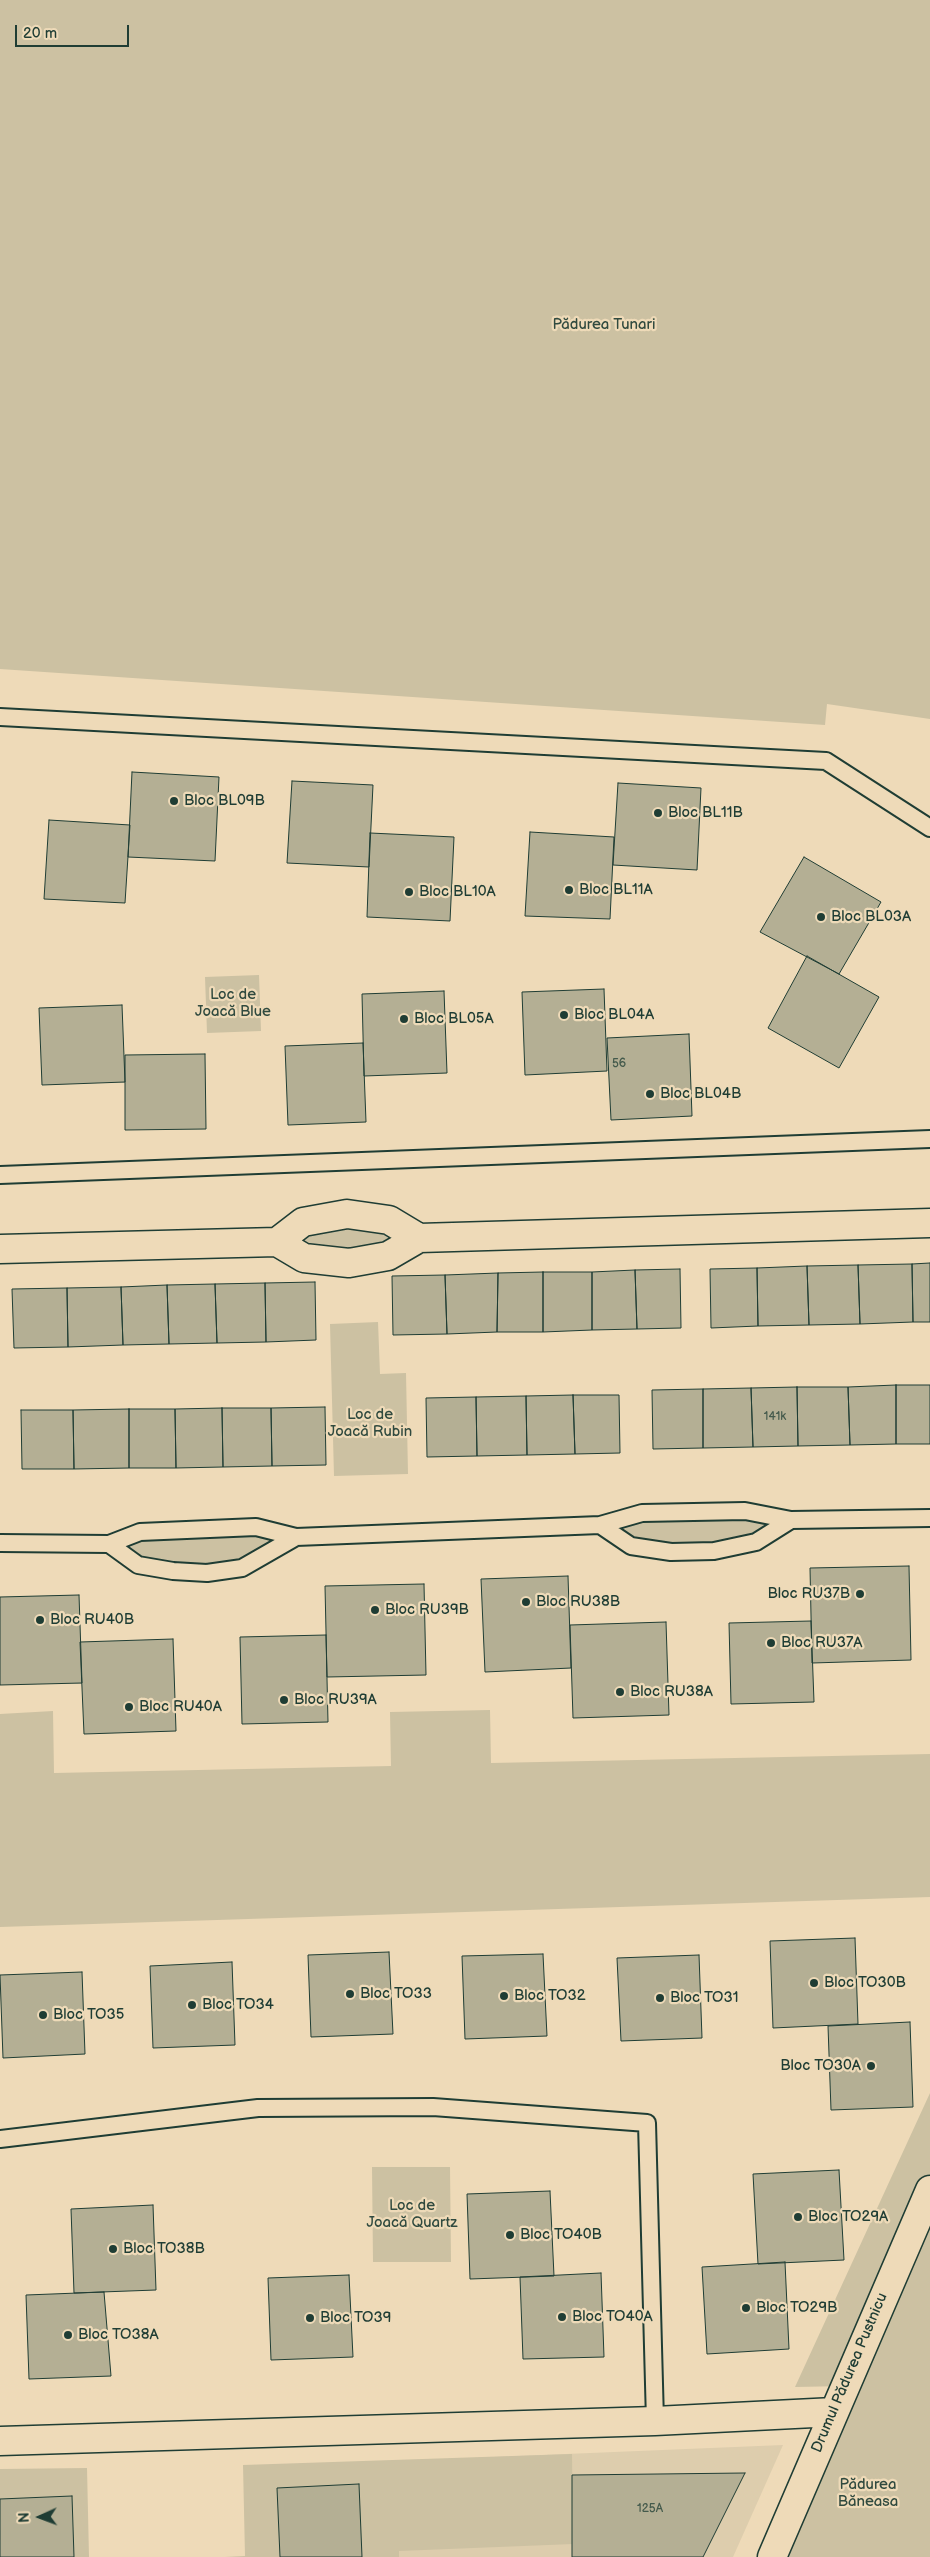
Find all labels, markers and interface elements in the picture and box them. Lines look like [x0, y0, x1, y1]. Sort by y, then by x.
scale bar [18, 15, 131, 47]
text: 20 m [23, 24, 57, 43]
park label: Pădurea Tunari [553, 316, 655, 334]
place label: Bloc BL09B [184, 792, 265, 810]
marker: Bloc BL09B [168, 795, 180, 807]
place label: Bloc BL11B [668, 804, 743, 822]
marker: Bloc BL11B [652, 807, 664, 819]
place label: Bloc BL11A [579, 881, 653, 899]
place label: Bloc BL10A [419, 883, 496, 901]
marker: Bloc BL11A [563, 884, 575, 896]
marker: Bloc BL10A [403, 886, 415, 898]
place label: Bloc BL03A [831, 908, 911, 926]
marker: Bloc BL03A [815, 911, 827, 923]
park label: Loc de Joacă Blue [195, 986, 271, 1021]
place label: Bloc BL04A [574, 1006, 654, 1024]
marker: Bloc BL04A [558, 1009, 570, 1021]
place label: Bloc BL05A [414, 1010, 494, 1028]
marker: Bloc BL05A [398, 1013, 410, 1025]
house number: 56 [612, 1057, 626, 1071]
place label: Bloc BL04B [660, 1085, 741, 1103]
marker: Bloc BL04B [644, 1088, 656, 1100]
park label: Loc de Joacă Rubin [328, 1406, 412, 1441]
house number: 141k [764, 1410, 786, 1424]
place label: Bloc RU37B [767, 1585, 850, 1603]
marker: Bloc RU37B [854, 1588, 866, 1600]
place label: Bloc RU38B [536, 1593, 620, 1611]
marker: Bloc RU38B [520, 1596, 532, 1608]
place label: Bloc RU39B [385, 1601, 469, 1619]
marker: Bloc RU39B [369, 1604, 381, 1616]
place label: Bloc RU40B [50, 1611, 134, 1629]
marker: Bloc RU40B [34, 1614, 46, 1626]
place label: Bloc RU37A [781, 1634, 862, 1652]
marker: Bloc RU37A [765, 1637, 777, 1649]
place label: Bloc RU38A [630, 1683, 713, 1701]
marker: Bloc RU38A [614, 1686, 626, 1698]
place label: Bloc RU39A [294, 1691, 377, 1709]
marker: Bloc RU39A [278, 1694, 290, 1706]
place label: Bloc RU40A [139, 1698, 222, 1716]
marker: Bloc RU40A [123, 1701, 135, 1713]
place label: Bloc TO30B [824, 1974, 906, 1992]
marker: Bloc TO30B [808, 1977, 820, 1989]
place label: Bloc TO33 [360, 1985, 432, 2003]
place label: Bloc TO32 [514, 1987, 586, 2005]
marker: Bloc TO33 [344, 1988, 356, 2000]
place label: Bloc TO31 [670, 1989, 739, 2007]
marker: Bloc TO32 [498, 1990, 510, 2002]
marker: Bloc TO31 [654, 1992, 666, 2004]
place label: Bloc TO34 [202, 1996, 274, 2014]
marker: Bloc TO34 [186, 1999, 198, 2011]
place label: Bloc TO35 [53, 2006, 124, 2024]
marker: Bloc TO35 [37, 2009, 49, 2021]
place label: Bloc TO30A [780, 2057, 861, 2075]
marker: Bloc TO30A [865, 2060, 877, 2072]
park label: Loc de Joacă Quartz [367, 2197, 457, 2232]
place label: Bloc TO29A [808, 2208, 888, 2226]
marker: Bloc TO29A [792, 2211, 804, 2223]
place label: Bloc TO40B [520, 2226, 602, 2244]
marker: Bloc TO40B [504, 2229, 516, 2241]
place label: Bloc TO38B [123, 2240, 205, 2258]
marker: Bloc TO38B [107, 2243, 119, 2255]
street label: Drumul Pădurea Pustnicu [808, 2290, 892, 2456]
place label: Bloc TO29B [756, 2299, 837, 2317]
marker: Bloc TO29B [740, 2302, 752, 2314]
place label: Bloc TO40A [572, 2308, 653, 2326]
place label: Bloc TO39 [320, 2309, 391, 2327]
marker: Bloc TO40A [556, 2311, 568, 2323]
marker: Bloc TO39 [304, 2312, 316, 2324]
place label: Bloc TO38A [78, 2326, 159, 2344]
marker: Bloc TO38A [62, 2329, 74, 2341]
park label: Pădurea Băneasa [838, 2476, 898, 2511]
north arrow [15, 2492, 65, 2542]
house number: 125A [637, 2502, 663, 2516]
text: N [16, 2512, 33, 2523]

